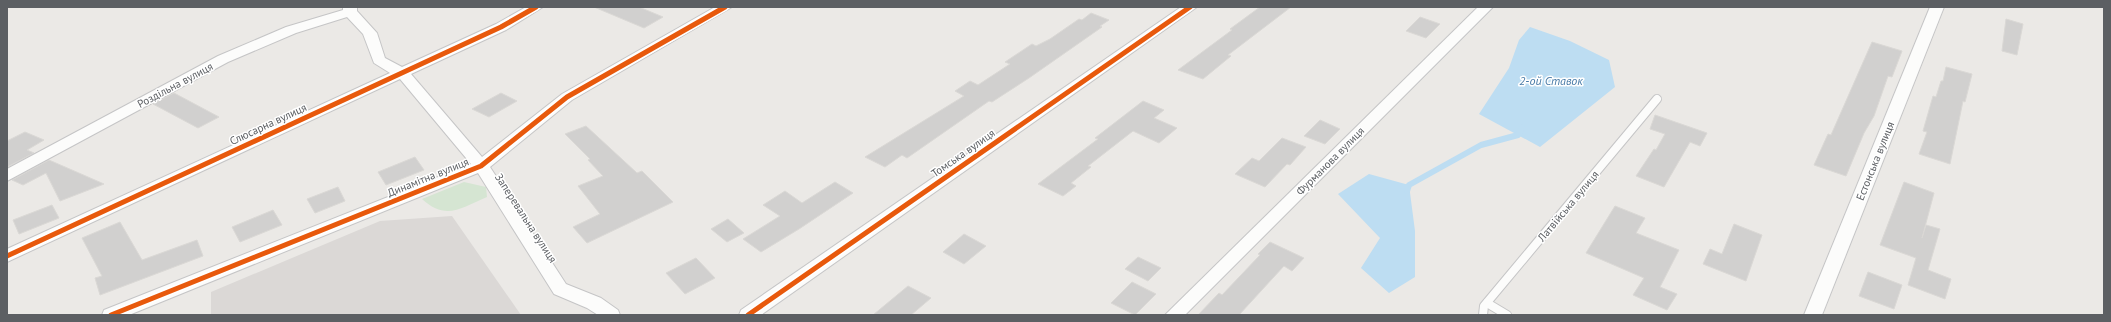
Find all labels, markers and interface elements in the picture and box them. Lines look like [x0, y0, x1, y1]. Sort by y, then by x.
street label: Роздільна вулиця [135, 59, 215, 111]
water label: 2-ой Ставок [1519, 73, 1583, 88]
street label: Слюсарна вулиця [227, 100, 309, 148]
street label: Естонська вулиця [1853, 120, 1897, 202]
street label: Фурманова вулиця [1293, 124, 1367, 198]
street label: Томська вулиця [928, 126, 998, 180]
street label: Динамітна вулиця [385, 154, 471, 200]
street label: Латвiйська вулиця [1534, 168, 1602, 245]
street label: Заперевальна вулиця [492, 171, 560, 265]

